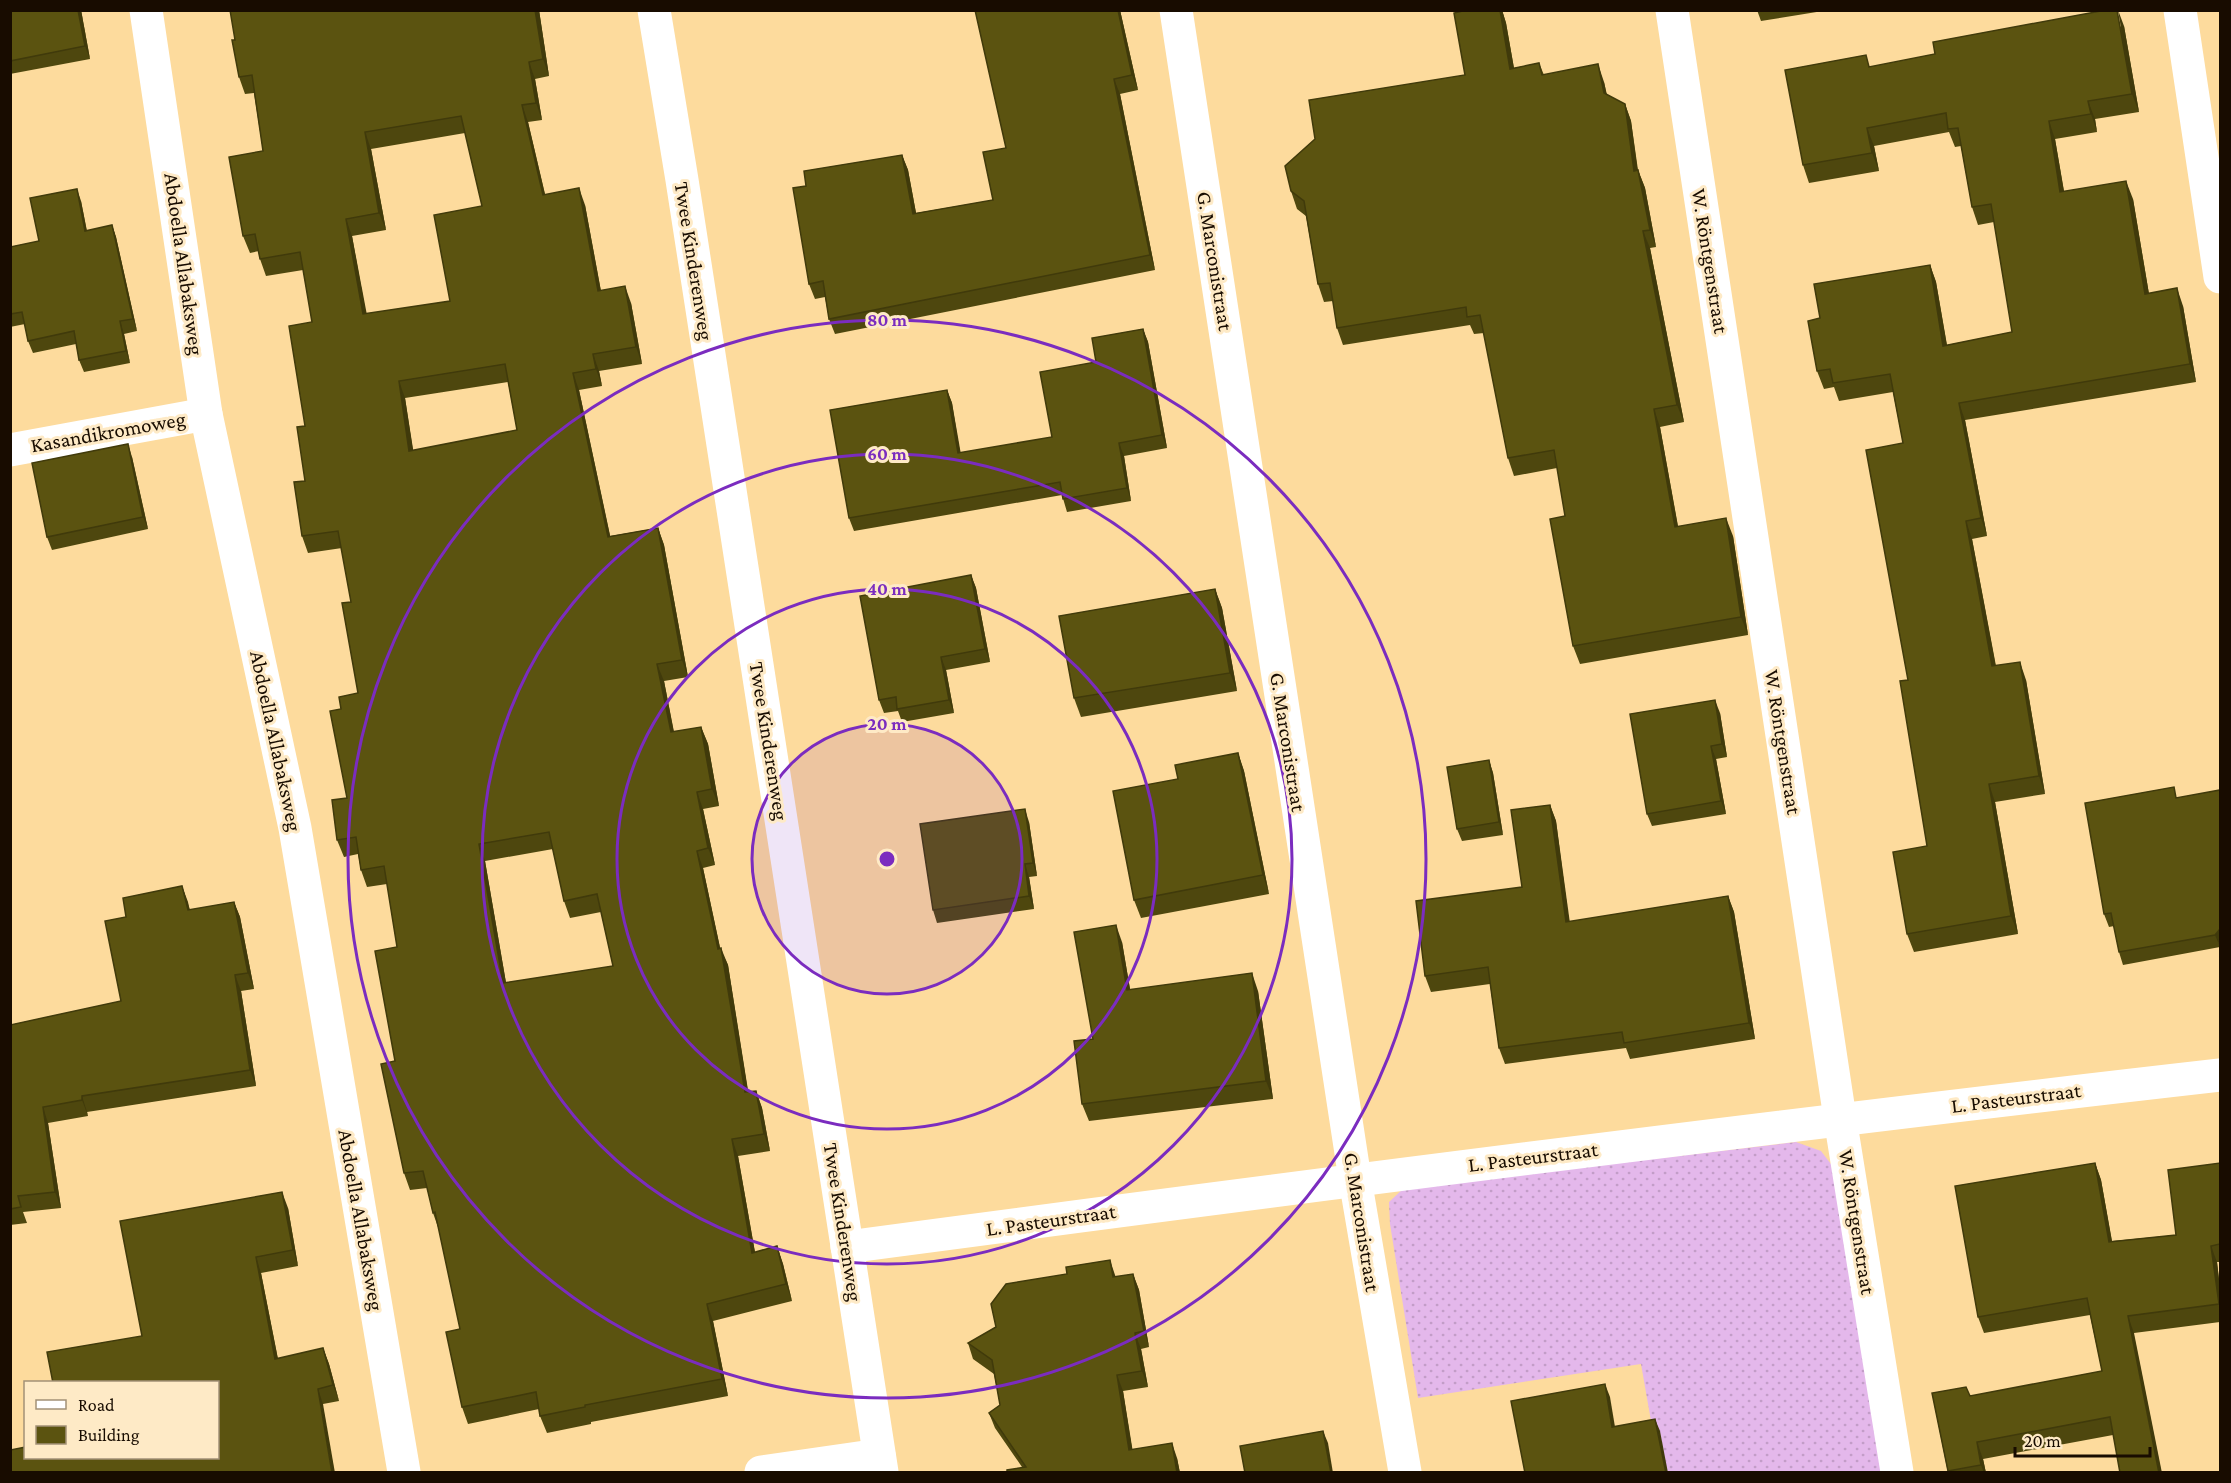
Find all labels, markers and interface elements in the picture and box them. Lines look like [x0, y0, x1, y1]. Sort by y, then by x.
street label: Abdoella Allabaksweg [159, 171, 209, 357]
street label: Twee Kinderenweg [670, 180, 718, 342]
street label: W. Röntgenstraat [1687, 187, 1733, 336]
street label: G. Marconistraat [1192, 190, 1238, 333]
text: 80 m [867, 310, 908, 330]
street label: Kasandikromoweg [29, 407, 187, 457]
text: 60 m [867, 444, 907, 464]
text: 40 m [867, 579, 907, 599]
street label: Abdoella Allabaksweg [245, 649, 307, 833]
street label: Twee Kinderenweg [745, 660, 793, 822]
street label: W. Röntgenstraat [1760, 668, 1806, 817]
street label: G. Marconistraat [1265, 671, 1311, 814]
text: 20 m [868, 714, 907, 734]
centre of rings [877, 849, 897, 869]
street label: L. Pasteurstraat [1950, 1078, 2083, 1118]
street label: Abdoella Allabaksweg [333, 1127, 389, 1313]
street label: L. Pasteurstraat [1467, 1137, 1600, 1177]
street label: Twee Kinderenweg [819, 1141, 867, 1303]
street label: W. Röntgenstraat [1834, 1148, 1880, 1297]
street label: G. Marconistraat [1339, 1151, 1385, 1294]
street label: L. Pasteurstraat [985, 1199, 1118, 1241]
legend [24, 1381, 219, 1459]
text: Road [78, 1395, 115, 1415]
scale bar [2015, 1420, 2150, 1458]
text: Building [78, 1425, 140, 1445]
text: 20 m [2024, 1431, 2061, 1451]

